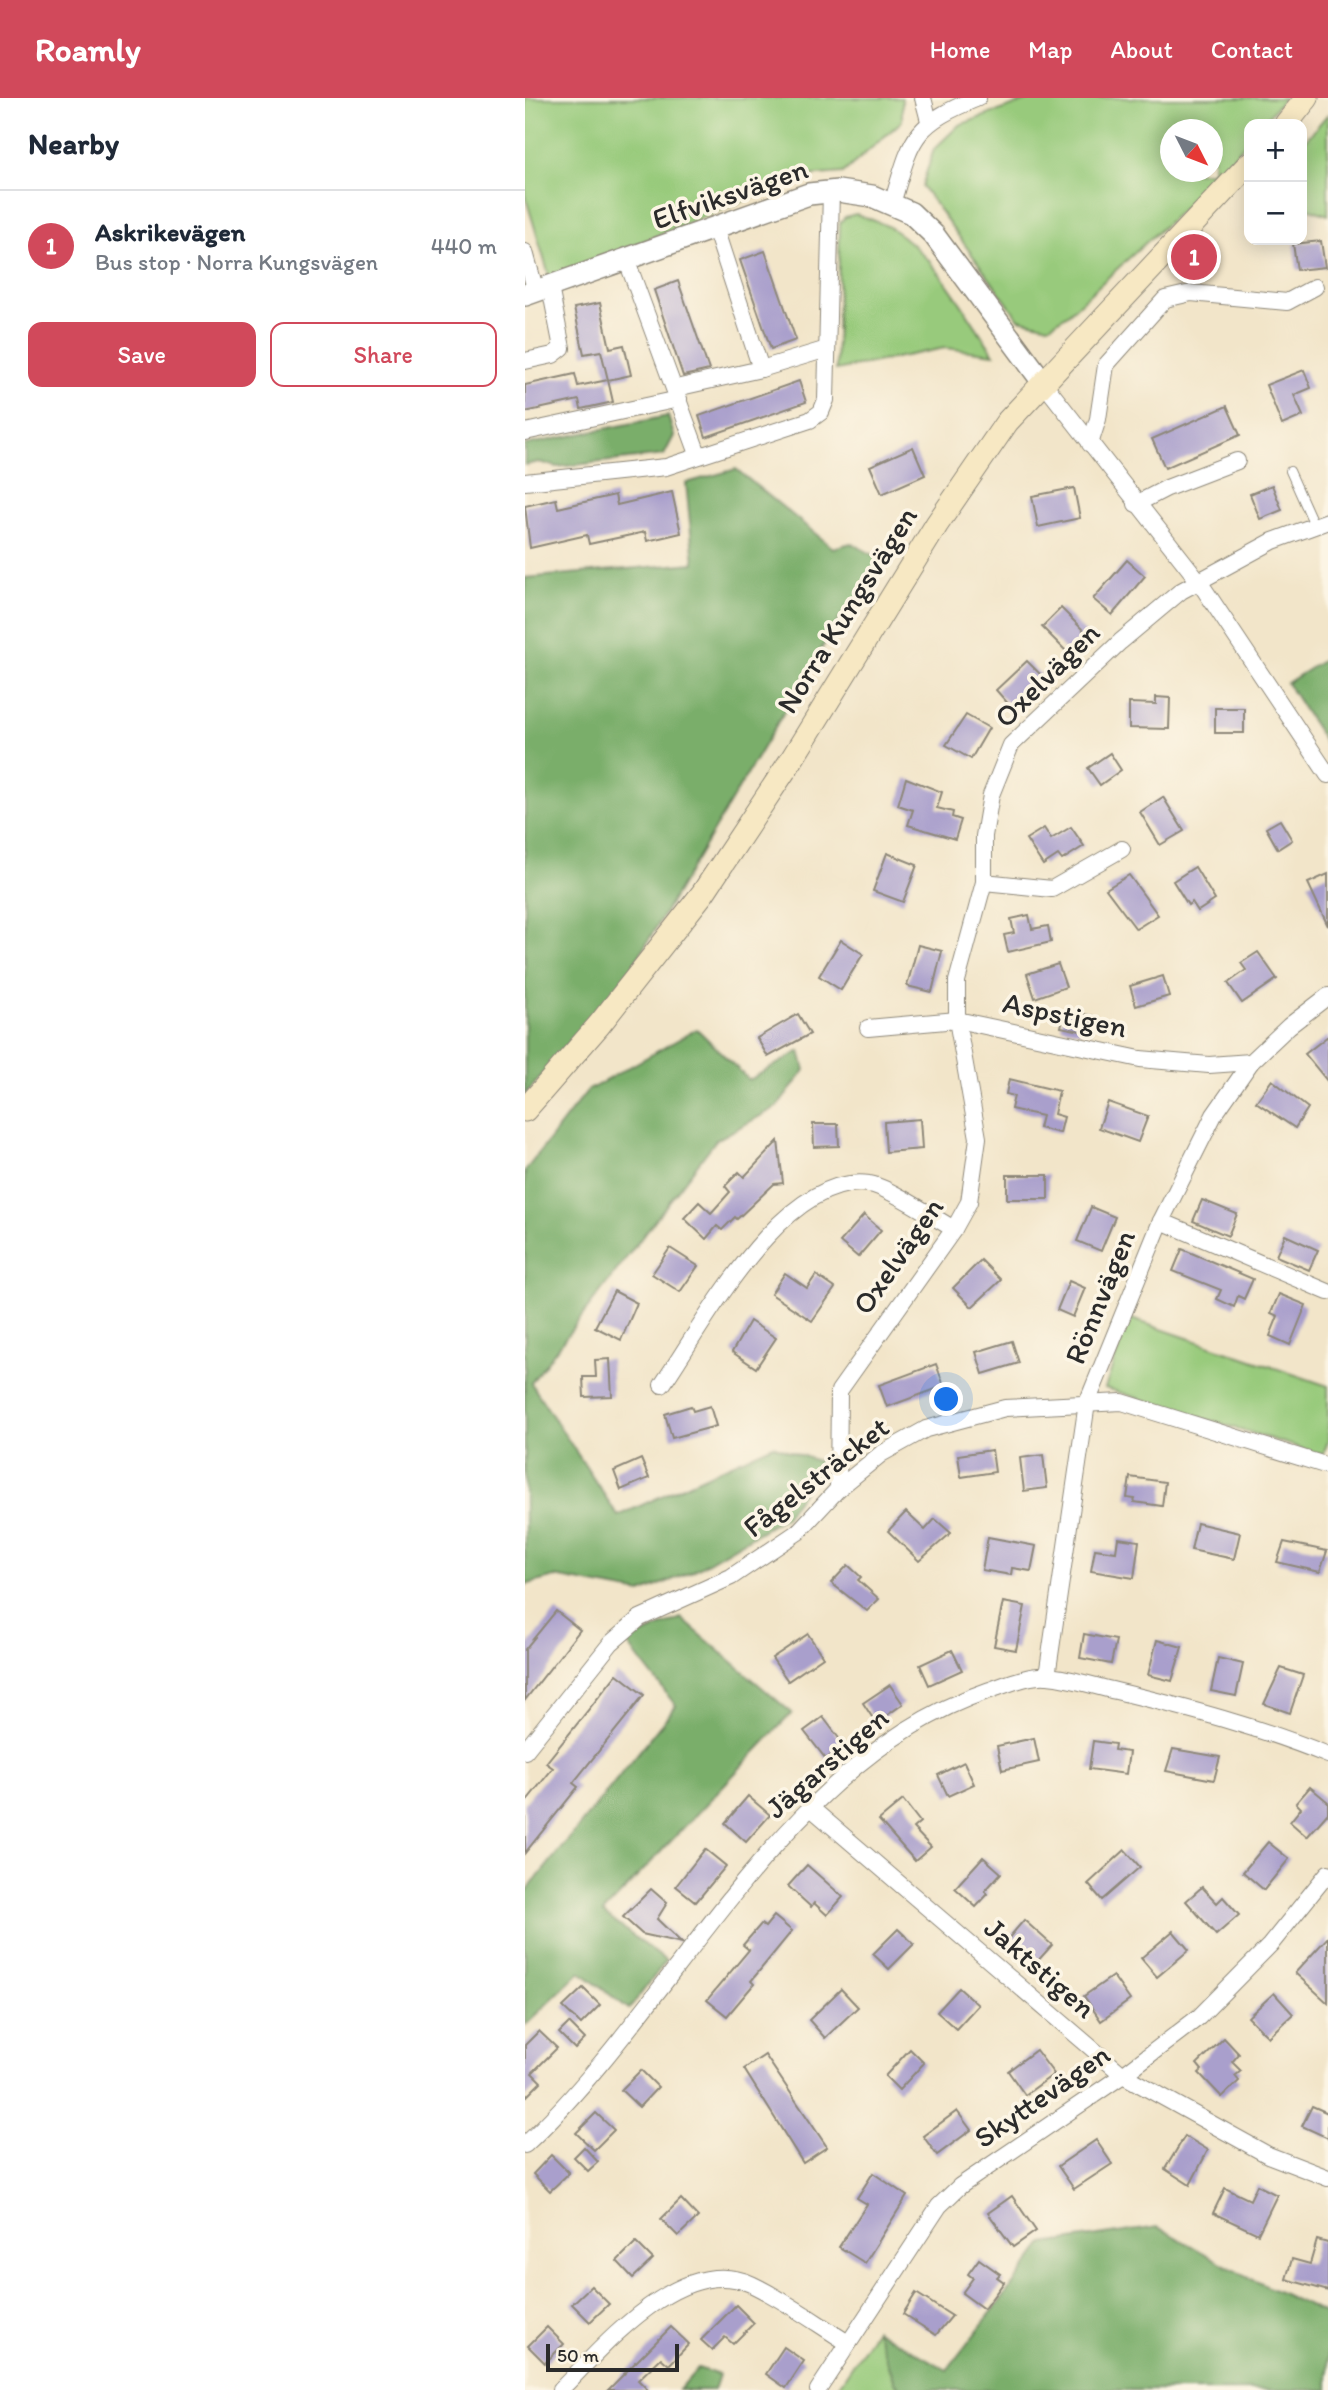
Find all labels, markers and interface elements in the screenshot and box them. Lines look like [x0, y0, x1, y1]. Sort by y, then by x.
text: Roamly [35, 30, 141, 69]
text: Home [930, 35, 990, 64]
text: Map [1028, 35, 1072, 64]
text: About [1110, 35, 1173, 64]
text: Contact [1211, 35, 1293, 64]
north arrow [1160, 119, 1223, 182]
map controls [1244, 119, 1307, 245]
button: + [1244, 119, 1307, 182]
text: Nearby [28, 125, 119, 162]
street label: Elfviksvägen [647, 150, 812, 237]
button: − [1244, 182, 1307, 245]
text: Askrikevägen [95, 216, 245, 248]
pin: 1 [1171, 231, 1217, 283]
text: 1 [46, 232, 56, 260]
text: 440 m [431, 232, 497, 260]
text: Bus stop · Norra Kungsvägen [95, 248, 378, 276]
button: Save [28, 322, 256, 387]
button: Share [270, 322, 497, 387]
street label: Norra Kungsvägen [768, 500, 925, 720]
street label: Oxelvägen [986, 614, 1107, 735]
street label: Aspstigen [999, 983, 1131, 1046]
street label: Oxelvägen [844, 1190, 951, 1321]
street label: Rönnvägen [1056, 1224, 1143, 1369]
your location [929, 1382, 963, 1416]
street label: Fågelsträcket [735, 1408, 896, 1545]
street label: Jägarstigen [758, 1699, 896, 1826]
street label: Jaktstigen [977, 1909, 1104, 2026]
street label: Skyttevägen [967, 2035, 1117, 2156]
scale bar [546, 2341, 679, 2373]
text: 50 m [557, 2344, 599, 2367]

